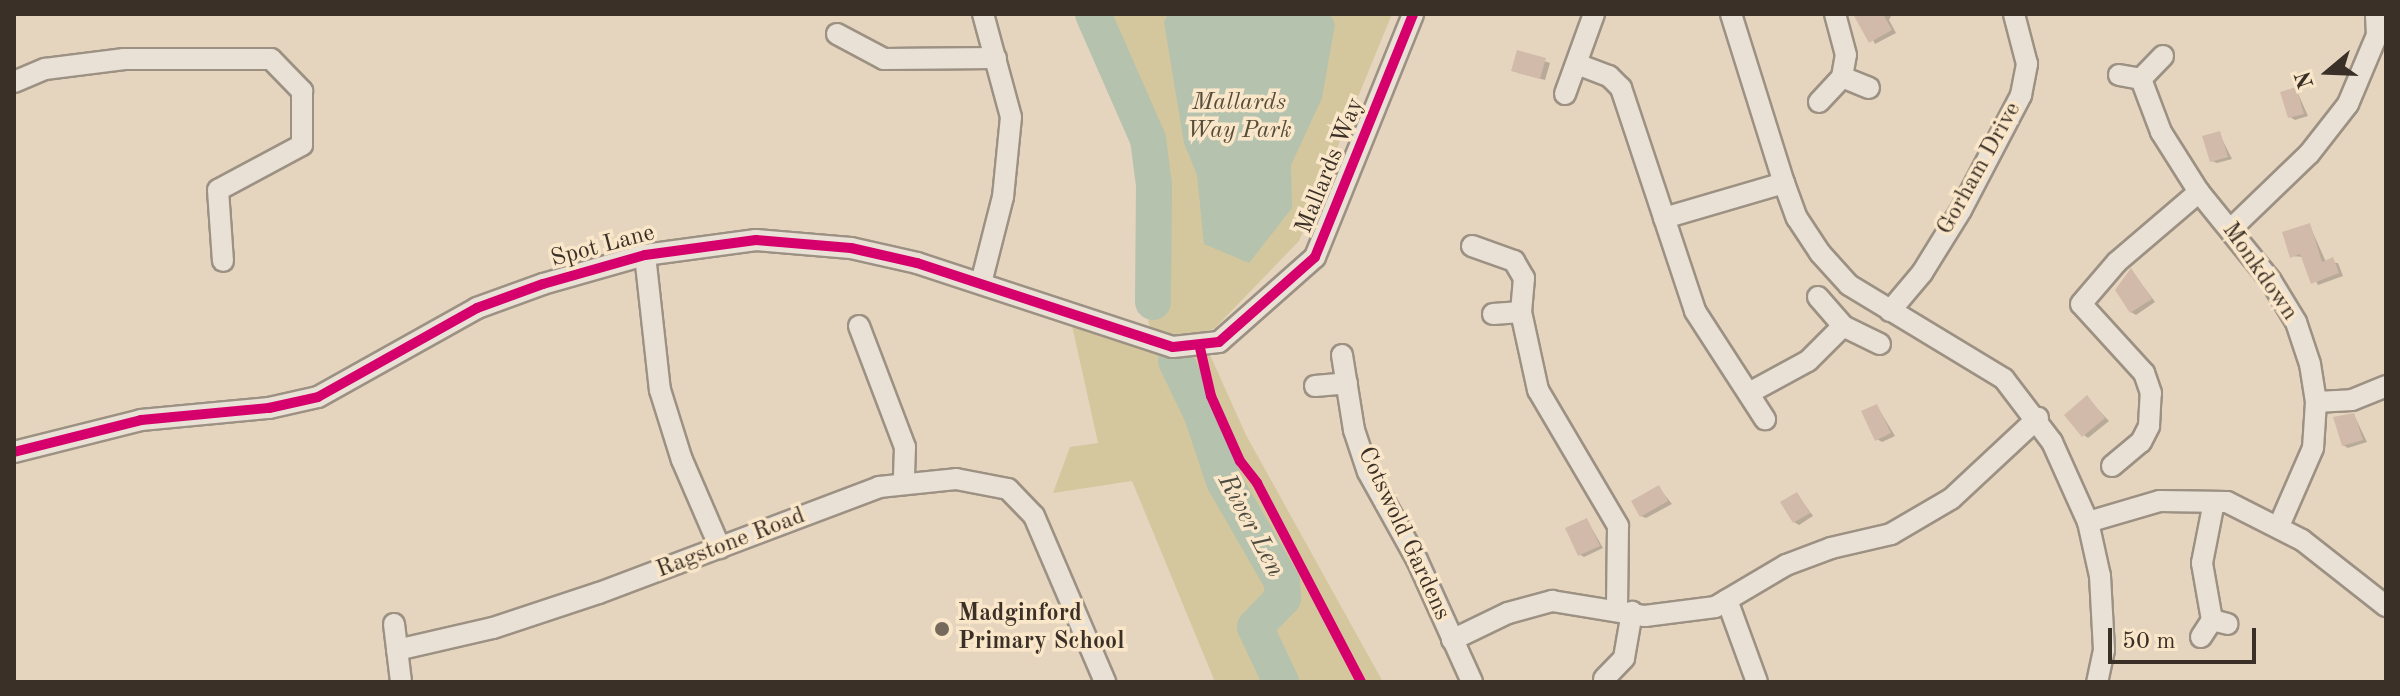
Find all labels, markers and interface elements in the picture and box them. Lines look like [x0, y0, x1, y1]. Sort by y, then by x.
north arrow [2288, 32, 2368, 112]
text: N [2292, 68, 2318, 91]
park label: Mallards Way Park [1186, 90, 1292, 146]
street label: Mallards Way [1291, 94, 1371, 238]
street label: Gorham Drive [1932, 98, 2028, 240]
street label: Monkdown [2215, 217, 2303, 327]
street label: Spot Lane [548, 219, 658, 275]
street label: Cotswold Gardens [1350, 443, 1456, 625]
water label: River Len [1210, 469, 1290, 583]
street label: Ragstone Road [653, 502, 809, 586]
place label: Madginford Primary School [958, 601, 1125, 657]
scale bar [2112, 612, 2260, 662]
marker: Madginford Primary School [933, 620, 951, 638]
text: 50 m [2122, 630, 2176, 654]

